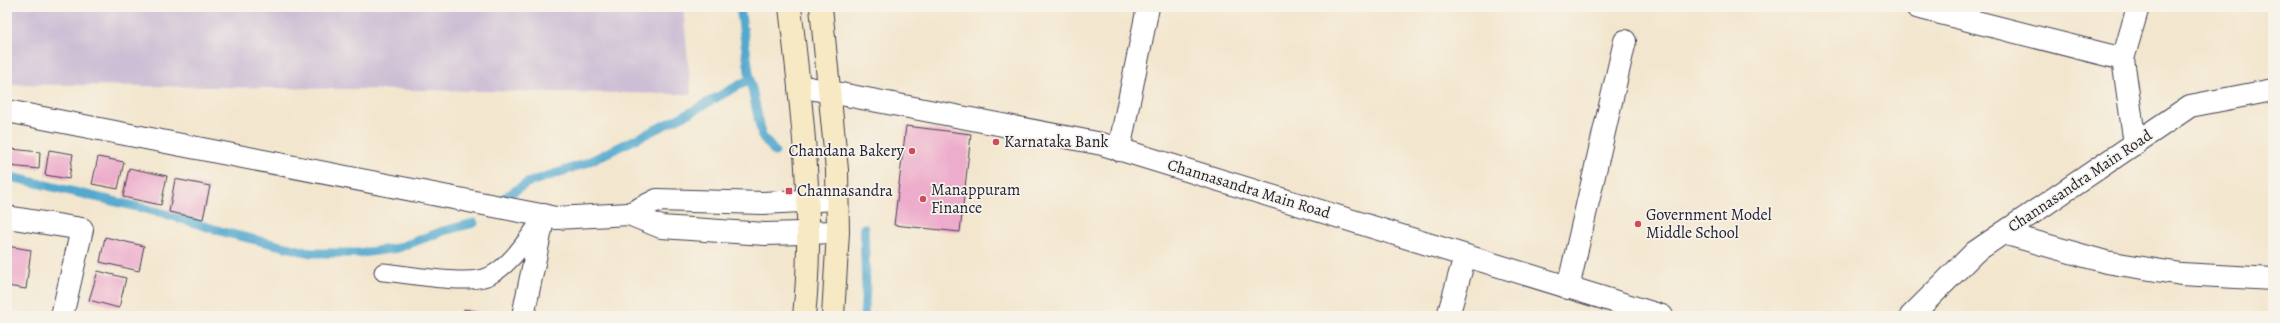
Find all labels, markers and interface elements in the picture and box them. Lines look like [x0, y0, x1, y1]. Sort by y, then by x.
street label: Channasandra Main Road [2004, 124, 2157, 238]
place label: Karnataka Bank [1004, 131, 1108, 153]
marker: Karnataka Bank [991, 137, 1001, 147]
place label: Chandana Bakery [788, 140, 905, 162]
marker: Chandana Bakery [907, 146, 917, 156]
street label: Channasandra Main Road [1165, 154, 1334, 224]
place label: Manappuram Finance [931, 179, 1020, 219]
place label: Channasandra [797, 180, 893, 202]
marker: Channasandra [784, 186, 794, 196]
marker: Manappuram Finance [918, 194, 928, 204]
place label: Government Model Middle School [1646, 204, 1772, 244]
marker: Government Model Middle School [1633, 219, 1643, 229]

